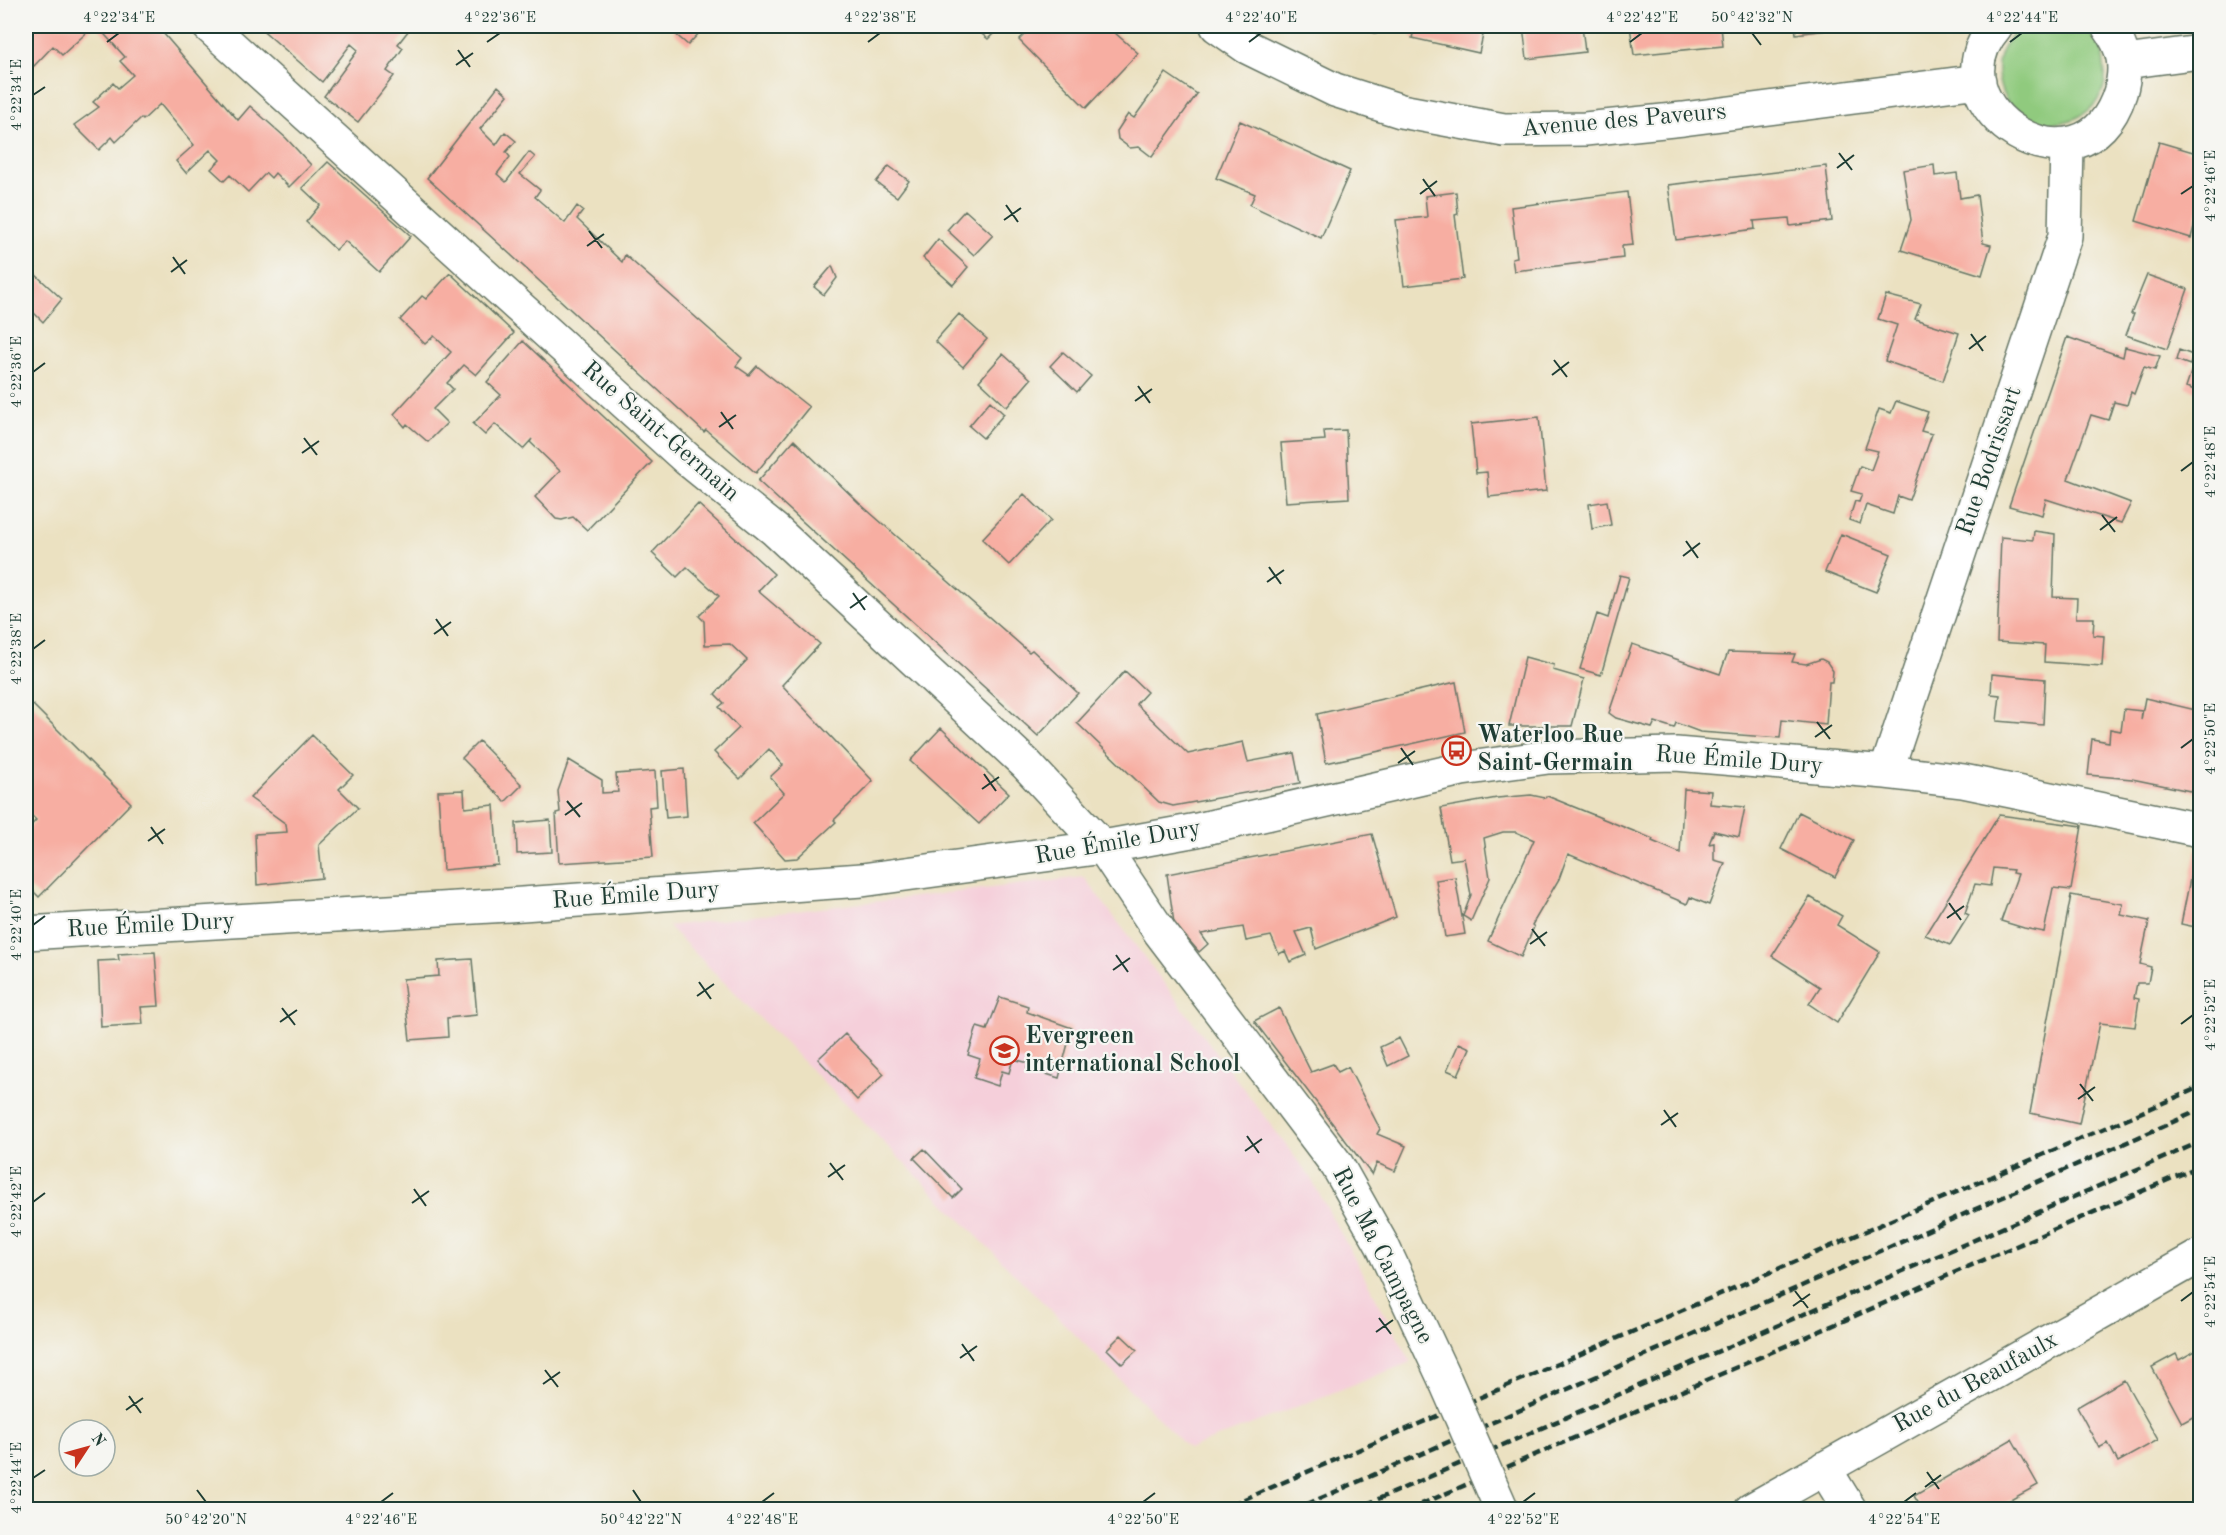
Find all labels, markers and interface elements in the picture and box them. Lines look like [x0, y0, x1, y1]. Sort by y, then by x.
text: 4°22'34"E [83, 11, 155, 26]
text: 4°22'36"E [464, 11, 536, 26]
text: 4°22'38"E [844, 11, 916, 26]
text: 4°22'40"E [1225, 11, 1297, 26]
text: 4°22'42"E [1606, 11, 1678, 26]
text: 50°42'32"N [1711, 11, 1793, 26]
text: 4°22'44"E [1986, 11, 2058, 26]
text: 4°22'34"E [10, 59, 25, 131]
street label: Avenue des Paveurs [1521, 100, 1727, 142]
text: 4°22'46"E [2204, 150, 2219, 222]
text: 4°22'36"E [10, 336, 25, 408]
street label: Rue Saint-Germain [577, 357, 743, 507]
street label: Rue Bodrissart [1953, 383, 2027, 539]
text: 4°22'48"E [2204, 426, 2219, 498]
text: 4°22'38"E [10, 613, 25, 685]
text: 4°22'50"E [2204, 703, 2219, 775]
place label: Waterloo Rue Saint-Germain [1477, 724, 1633, 776]
bus stop icon: Waterloo Rue Saint-Germain [1440, 734, 1472, 766]
street label: Rue Émile Dury [1654, 739, 1824, 779]
street label: Rue Émile Dury [1032, 813, 1203, 869]
street label: Rue Émile Dury [551, 874, 721, 914]
text: 4°22'40"E [10, 889, 25, 961]
street label: Rue Émile Dury [66, 906, 236, 942]
text: 4°22'52"E [2204, 979, 2219, 1051]
place label: Evergreen international School [1025, 1025, 1240, 1077]
school or university icon: Evergreen international School [988, 1035, 1020, 1067]
street label: Rue Ma Campagne [1327, 1164, 1437, 1348]
text: 4°22'42"E [10, 1166, 25, 1238]
text: 4°22'54"E [2204, 1256, 2219, 1328]
street label: Rue du Beaufaulx [1890, 1328, 2062, 1438]
north arrow [57, 1418, 117, 1478]
text: N [87, 1431, 108, 1451]
text: 4°22'44"E [10, 1442, 25, 1514]
text: 50°42'20"N [165, 1513, 247, 1528]
text: 4°22'46"E [345, 1513, 417, 1528]
text: 50°42'22"N [600, 1513, 682, 1528]
text: 4°22'48"E [726, 1513, 798, 1528]
text: 4°22'50"E [1107, 1513, 1179, 1528]
text: 4°22'52"E [1487, 1513, 1559, 1528]
text: 4°22'54"E [1868, 1513, 1940, 1528]

